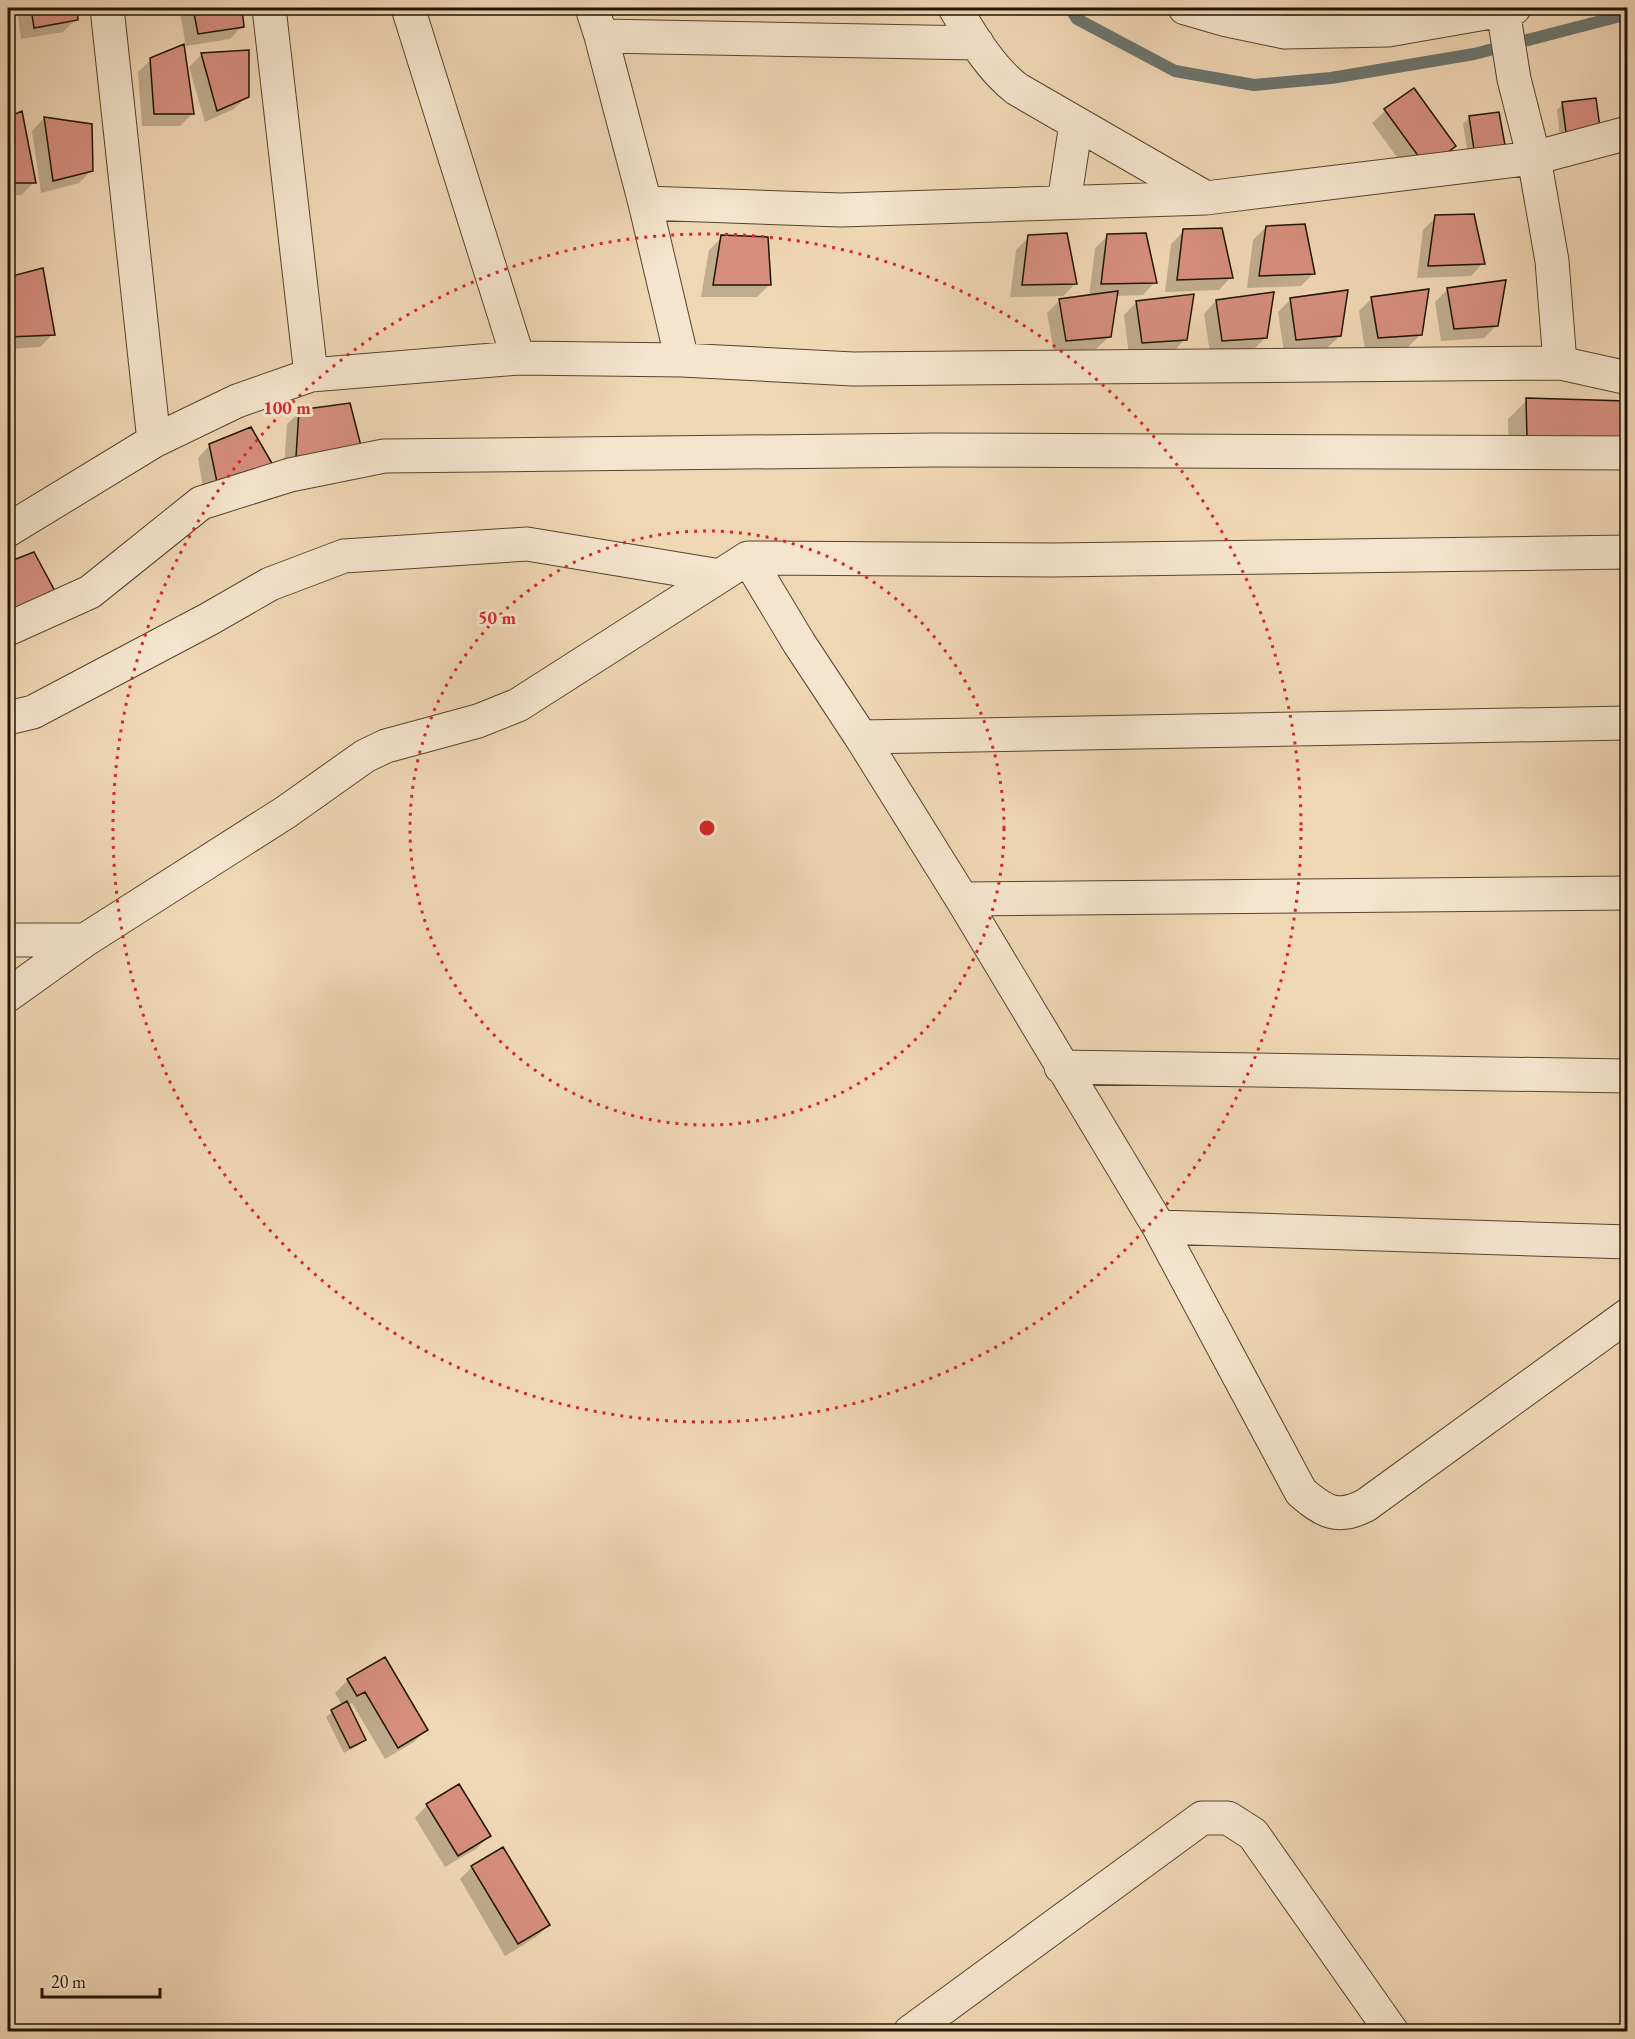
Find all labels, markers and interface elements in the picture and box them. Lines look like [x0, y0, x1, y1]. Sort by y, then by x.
text: 100 m [263, 396, 311, 419]
text: 50 m [478, 606, 516, 629]
centre of rings [697, 818, 717, 838]
scale bar [42, 1961, 160, 1999]
text: 20 m [51, 1970, 86, 1993]

